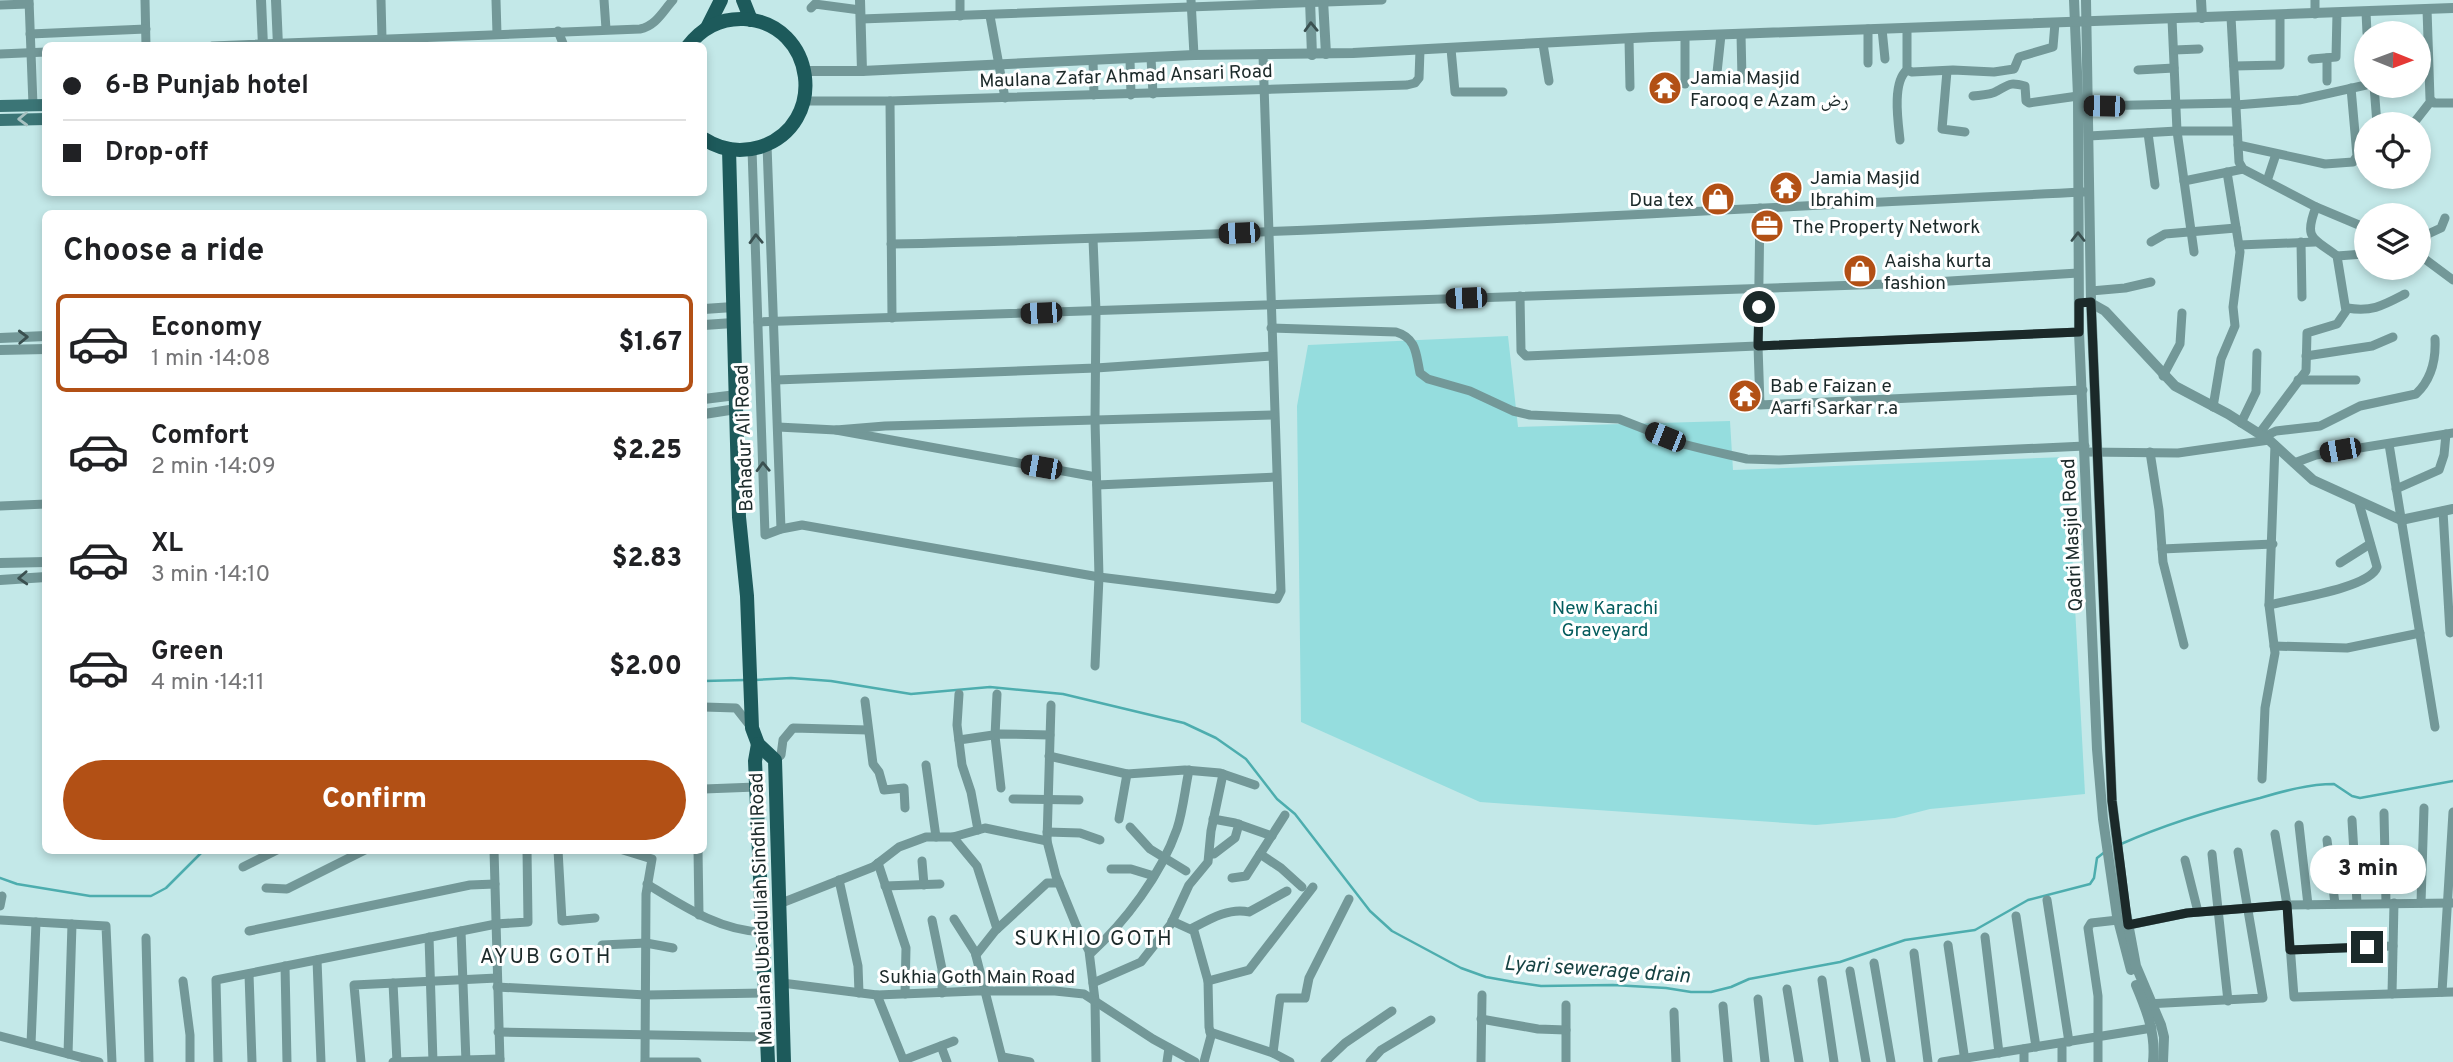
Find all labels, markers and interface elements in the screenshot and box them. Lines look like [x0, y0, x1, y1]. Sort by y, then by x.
north arrow [2354, 21, 2431, 98]
map controls [2354, 21, 2431, 280]
one-way arrow [1303, 22, 1319, 32]
street label: Maulana Zafar Ahmad Ansari Road [979, 60, 1273, 94]
place label: Jamia Masjid Farooq e Azam رض [1690, 67, 1849, 113]
temple icon: Jamia Masjid Farooq e Azam رض [1646, 69, 1684, 107]
text: 6-B Punjab hotel [105, 70, 309, 103]
car [2083, 95, 2126, 117]
one-way arrow [17, 112, 28, 127]
button: locate [2354, 112, 2431, 189]
text: Drop-off [105, 137, 208, 170]
place label: Jamia Masjid Ibrahim [1810, 167, 1920, 213]
temple icon: Jamia Masjid Ibrahim [1767, 169, 1805, 207]
shop icon: Dua tex [1699, 180, 1737, 218]
place label: Dua tex [1629, 189, 1694, 213]
button: layers [2354, 203, 2431, 280]
office icon: The Property Network [1748, 207, 1786, 245]
place label: The Property Network [1792, 216, 1980, 240]
car [1218, 222, 1261, 244]
text: Choose a ride [63, 232, 264, 272]
one-way arrow [2070, 232, 2086, 242]
one-way arrow [748, 234, 763, 245]
place label: Aaisha kurta fashion [1884, 250, 1991, 296]
shop icon: Aaisha kurta fashion [1841, 252, 1879, 290]
car [1445, 287, 1488, 309]
route start [1743, 291, 1775, 323]
car [1020, 302, 1063, 324]
icon: car [67, 312, 130, 375]
text: Economy [151, 312, 262, 345]
text: $1.67 [618, 327, 682, 360]
one-way arrow [18, 330, 29, 345]
text: 1 min · 14:08 [151, 345, 270, 374]
street label: Bahadur Ali Road [730, 364, 760, 512]
place label: Bab e Faizan e Aarfi Sarkar r.a [1770, 375, 1898, 421]
temple icon: Bab e Faizan e Aarfi Sarkar r.a [1726, 377, 1764, 415]
car [1642, 419, 1689, 455]
icon: car [67, 420, 130, 483]
text: Comfort [151, 420, 249, 453]
text: $2.25 [612, 435, 682, 468]
car [2318, 436, 2363, 464]
text: 2 min · 14:09 [151, 453, 276, 482]
car [1019, 453, 1064, 481]
street label: Qadri Masjid Road [2057, 458, 2089, 612]
one-way arrow [756, 461, 771, 472]
icon: car [67, 528, 130, 591]
text: XL [151, 528, 183, 561]
text: $2.83 [612, 543, 682, 576]
text: 3 min · 14:10 [151, 561, 270, 590]
one-way arrow [17, 571, 28, 586]
park label: New Karachi Graveyard [1552, 597, 1658, 643]
icon: car [67, 636, 130, 699]
text: Green [151, 636, 224, 669]
text: $2.00 [609, 651, 682, 684]
text: 4 min · 14:11 [151, 669, 265, 698]
button: Confirm [63, 760, 686, 840]
street label: Maulana Ubaidullah Sindhi Road [745, 772, 779, 1046]
callout: 3 min [2309, 846, 2425, 894]
text: 3 min [2338, 855, 2398, 884]
district label: SUKHIO GOTH [1014, 926, 1174, 953]
route end [2351, 931, 2383, 963]
district label: AYUB GOTH [480, 944, 612, 971]
water label: Lyari sewerage drain [1503, 951, 1691, 991]
street label: Sukhia Goth Main Road [879, 966, 1075, 990]

